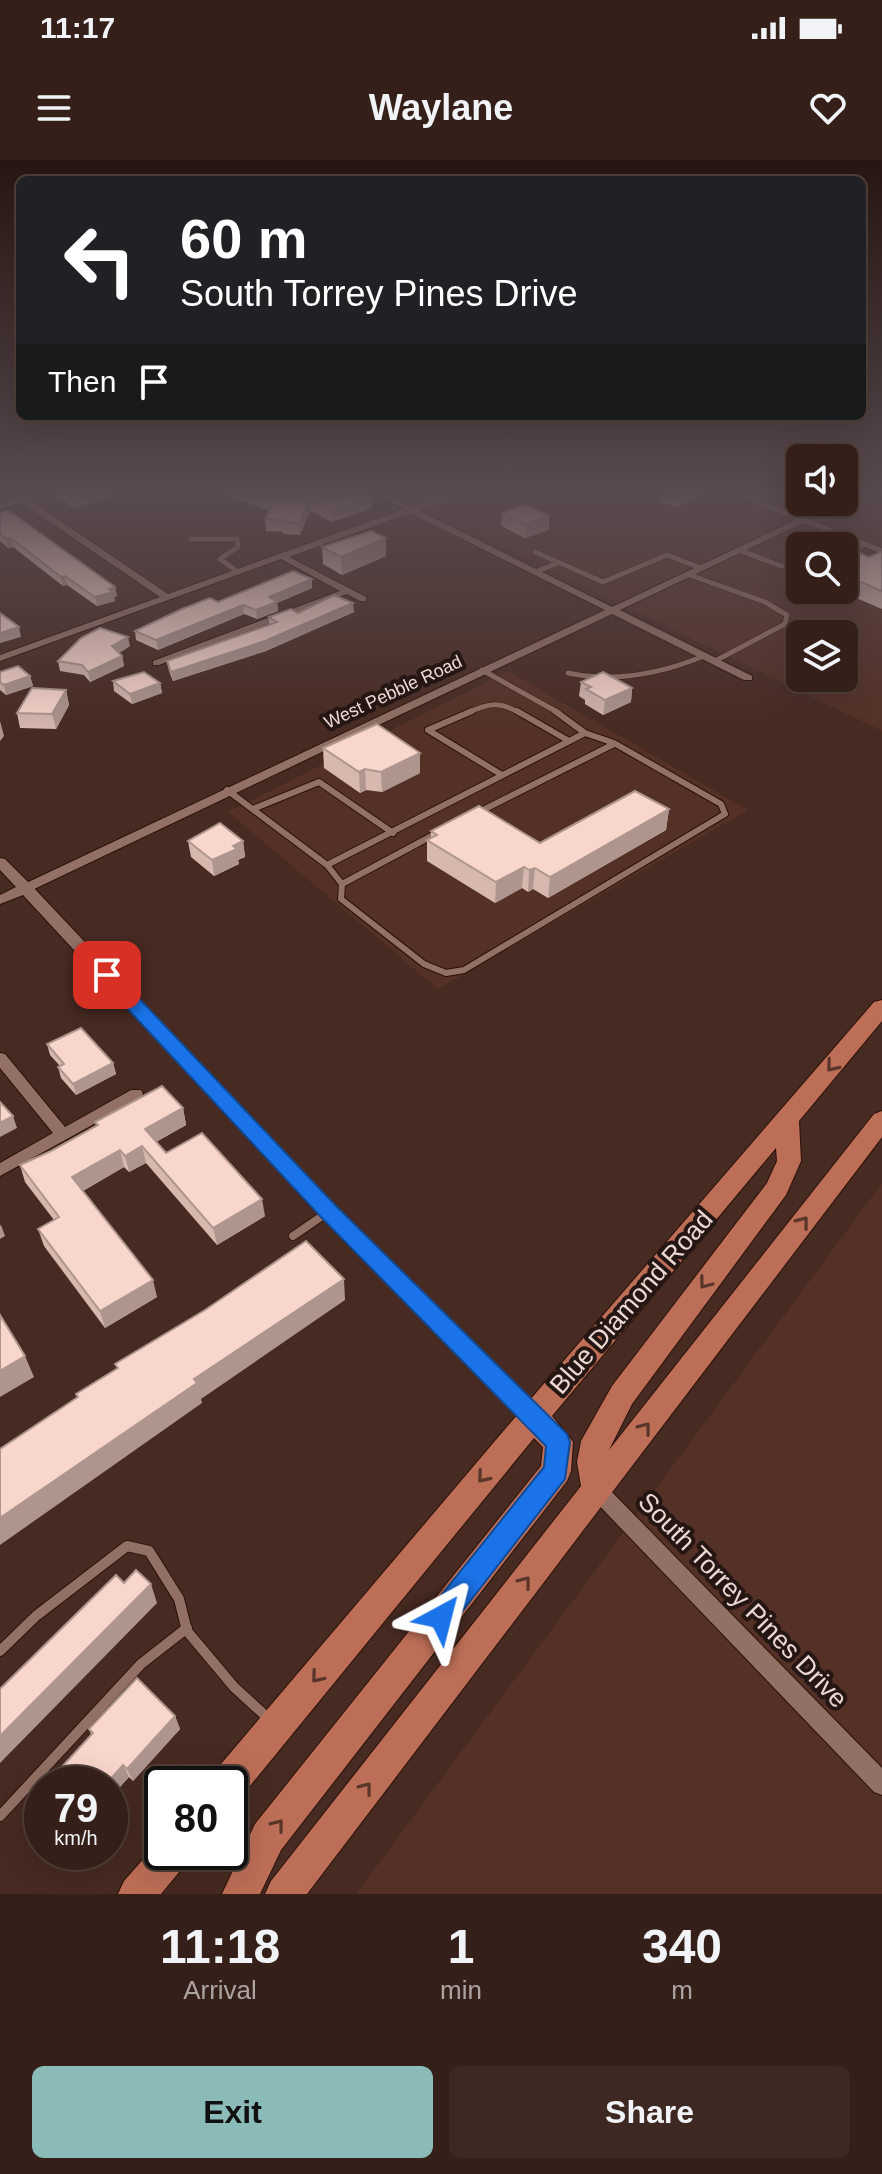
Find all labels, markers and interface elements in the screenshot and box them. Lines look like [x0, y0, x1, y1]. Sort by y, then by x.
text: 11:17 [40, 11, 115, 44]
icon: menu [32, 86, 76, 130]
icon: heart [806, 86, 850, 130]
text: Waylane [369, 87, 513, 128]
text: 60 m [180, 207, 308, 270]
icon: left [48, 208, 152, 312]
text: South Torrey Pines Drive [180, 273, 578, 314]
icon: arrive [132, 360, 176, 404]
text: Then [48, 365, 116, 398]
map controls [786, 444, 858, 692]
button: sound [786, 444, 858, 516]
button: search [786, 532, 858, 604]
button: layers [786, 620, 858, 692]
street label: West Pebble Road [321, 651, 465, 733]
pin [73, 941, 141, 1009]
icon: arrive [85, 953, 129, 997]
one-way arrow [827, 1057, 842, 1071]
street label: Blue Diamond Road [543, 1204, 719, 1400]
one-way arrow [794, 1216, 808, 1231]
one-way arrow [700, 1274, 715, 1289]
one-way arrow [635, 1422, 649, 1437]
one-way arrow [478, 1467, 493, 1482]
street label: South Torrey Pines Drive [632, 1486, 854, 1714]
position arrow [399, 1575, 483, 1659]
one-way arrow [516, 1577, 530, 1591]
one-way arrow [312, 1668, 327, 1682]
speed limit sign: 80 [144, 1766, 248, 1870]
one-way arrow [356, 1783, 371, 1797]
text: 79 [54, 1786, 98, 1830]
one-way arrow [268, 1819, 282, 1834]
text: km/h [54, 1827, 98, 1849]
text: 11:18 [160, 1920, 280, 1973]
text: 1 [448, 1920, 474, 1973]
text: 340 [642, 1920, 722, 1973]
text: Arrival [183, 1975, 257, 2005]
text: min [440, 1975, 482, 2005]
text: m [671, 1975, 693, 2005]
button: Exit [32, 2066, 433, 2158]
button: Share [449, 2066, 850, 2158]

